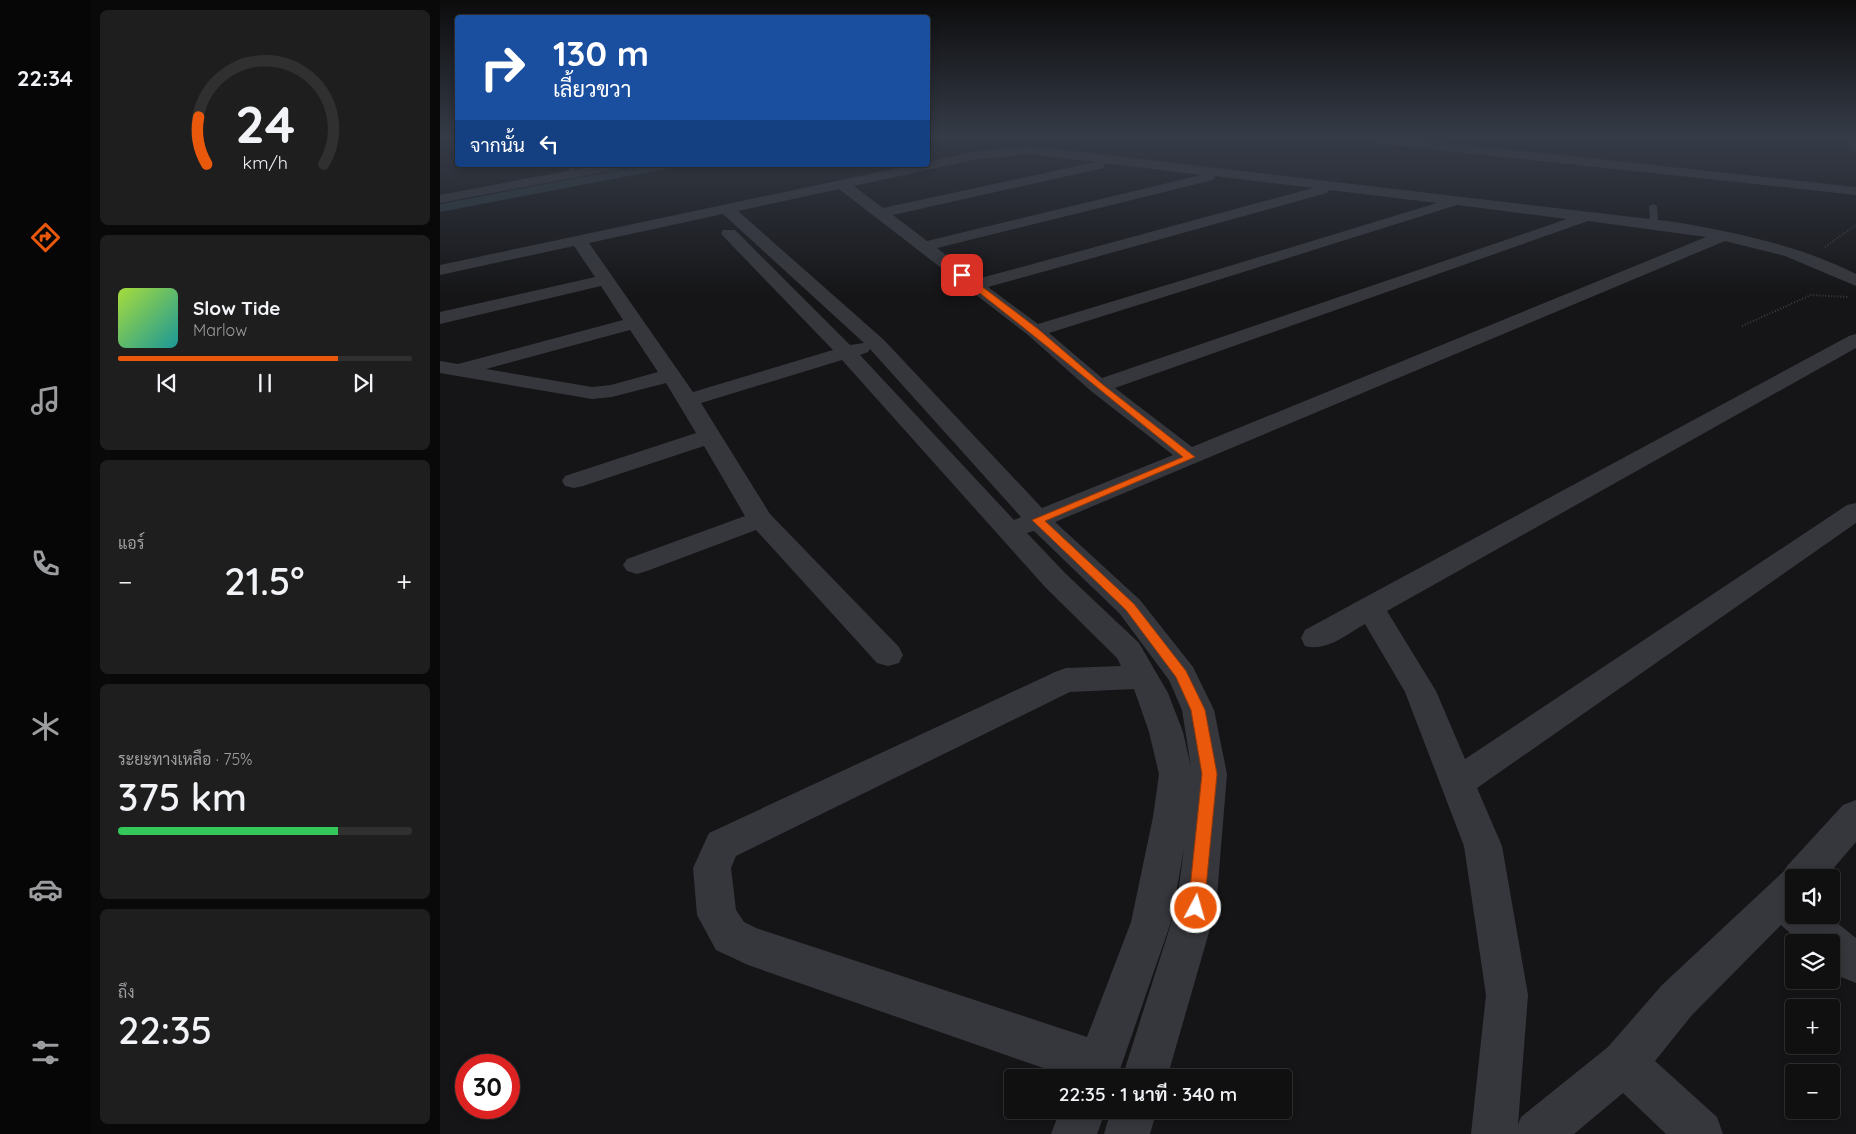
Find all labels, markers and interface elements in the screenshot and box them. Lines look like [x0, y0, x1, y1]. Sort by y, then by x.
text: 130 m [553, 31, 649, 75]
icon: right [470, 35, 535, 100]
text: 22:34 [17, 64, 73, 92]
text: เลี้ยวขวา [553, 75, 631, 103]
text: 24 [235, 91, 295, 156]
icon: left [535, 130, 563, 158]
text: จากนั้น [470, 133, 525, 157]
text: km/h [242, 151, 288, 173]
icon: directions [28, 220, 63, 255]
pin [941, 254, 983, 296]
icon: arrive [948, 261, 976, 289]
text: Slow Tide [193, 296, 281, 320]
text: Marlow [193, 320, 247, 340]
icon: previous [153, 369, 181, 397]
icon: pause [251, 369, 279, 397]
icon: next [349, 369, 377, 397]
icon: music [28, 383, 63, 418]
text: แอร์ [118, 533, 144, 553]
icon: phone [28, 546, 63, 581]
text: 21.5° [224, 557, 305, 605]
text: − [118, 564, 133, 599]
text: + [396, 564, 412, 599]
icon: climate [28, 709, 63, 744]
text: ระยะทางเหลือ · 75% [118, 749, 253, 769]
text: 375 km [118, 773, 247, 821]
map controls [1785, 869, 1840, 1119]
button: sound [1785, 869, 1840, 924]
icon: car [28, 872, 63, 907]
position arrow [1169, 881, 1221, 933]
button: layers [1785, 934, 1840, 989]
text: ถึง [118, 982, 135, 1002]
button: + [1785, 999, 1840, 1054]
text: 22:35 [118, 1006, 212, 1054]
icon: filters [28, 1035, 63, 1070]
speed limit sign: 30 [455, 1054, 520, 1119]
button: − [1785, 1064, 1840, 1119]
text: 22:35 · 1 นาที · 340 m [1059, 1082, 1237, 1106]

